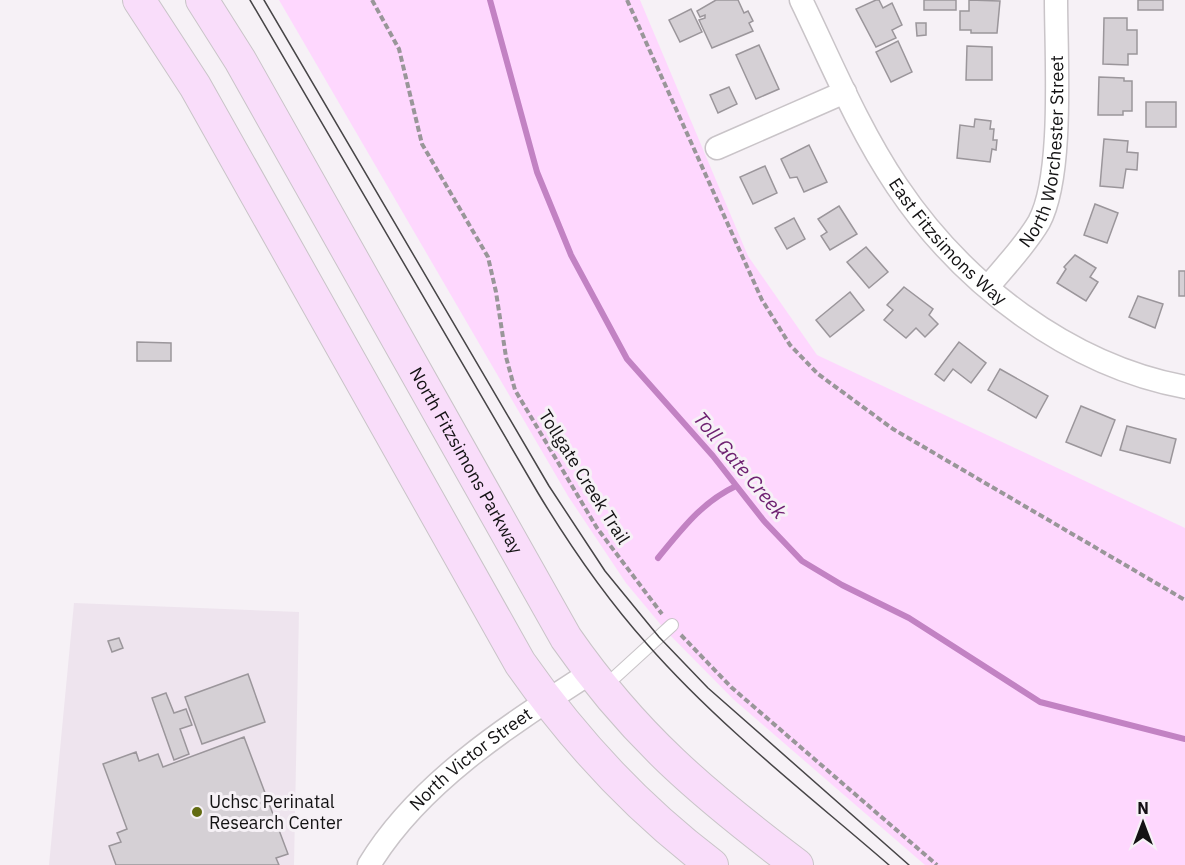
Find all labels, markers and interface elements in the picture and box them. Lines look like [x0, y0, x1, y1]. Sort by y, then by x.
street label: North Worchester Street [1013, 55, 1068, 252]
street label: East Fitzsimons Way [884, 173, 1012, 310]
street label: North Fitzsimons Parkway [405, 363, 528, 558]
street label: Tollgate Creek Trail [534, 405, 635, 548]
water label: Toll Gate Creek [688, 405, 794, 524]
street label: North Victor Street [404, 702, 536, 815]
place label: Uchsc Perinatal Research Center [209, 790, 343, 834]
north arrow [1113, 793, 1173, 853]
text: N [1137, 798, 1149, 818]
marker: Uchsc Perinatal Research Center [190, 805, 204, 819]

